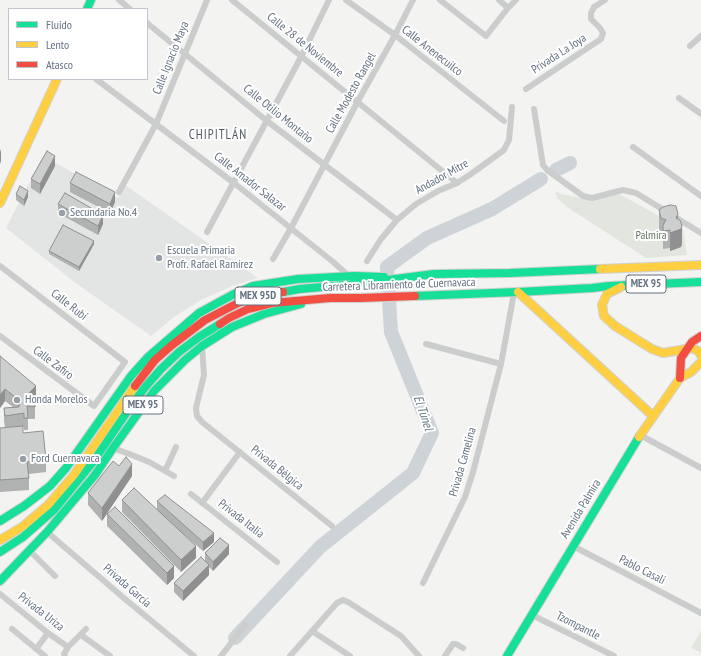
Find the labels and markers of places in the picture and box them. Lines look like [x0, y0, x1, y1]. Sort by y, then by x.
place label: Secundaria No.4 [70, 206, 137, 220]
marker: Secundaria No.4 [57, 208, 67, 218]
place label: Escuela Primaria Profr. Rafael Ramírez [167, 244, 253, 272]
marker: Escuela Primaria Profr. Rafael Ramírez [154, 253, 164, 263]
place label: Honda Morelos [25, 393, 88, 407]
marker: Honda Morelos [12, 395, 22, 405]
place label: Ford Cuernavaca [31, 452, 100, 466]
marker: Ford Cuernavaca [18, 454, 28, 464]

